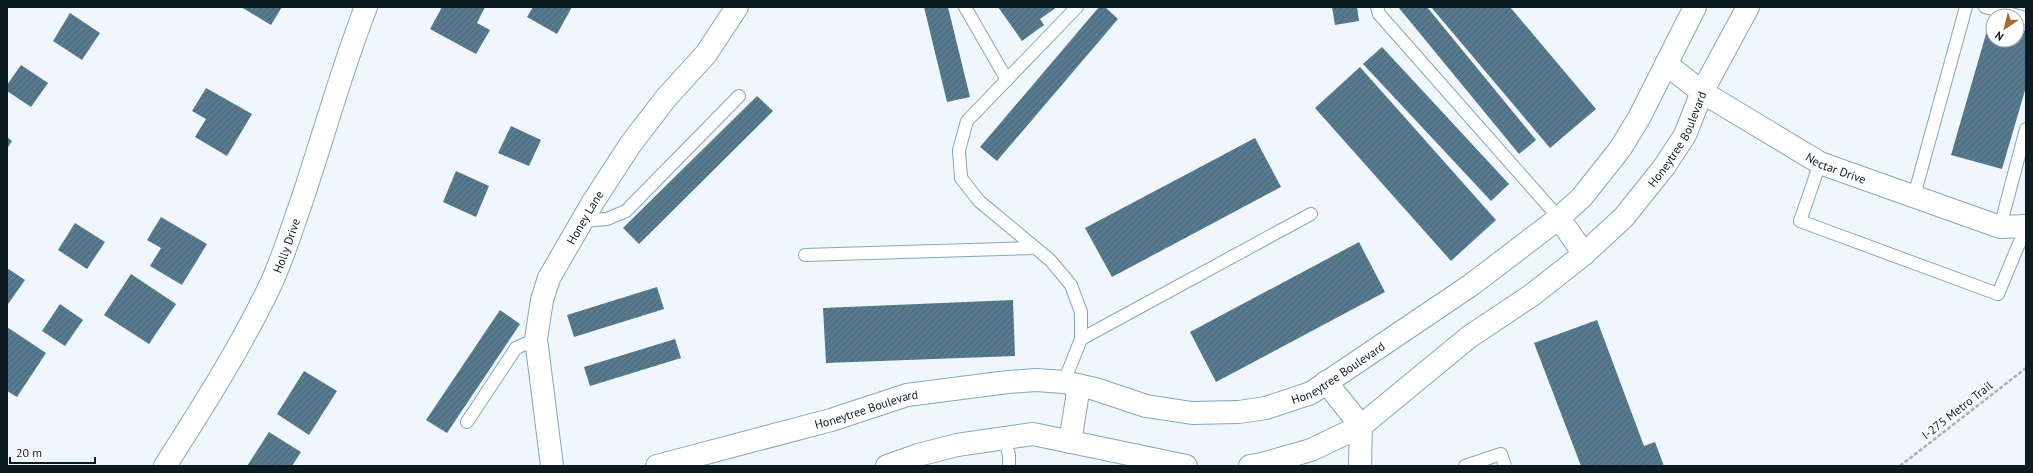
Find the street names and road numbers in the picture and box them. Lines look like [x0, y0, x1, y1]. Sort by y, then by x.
street label: Honeytree Boulevard [1644, 89, 1709, 189]
street label: Nectar Drive [1803, 149, 1868, 186]
street label: Honey Lane [563, 187, 606, 247]
street label: Holly Drive [269, 216, 303, 275]
street label: Honeytree Boulevard [1289, 338, 1387, 407]
street label: I-275 Metro Trail [1919, 377, 1996, 442]
street label: Honeytree Boulevard [813, 386, 919, 432]

